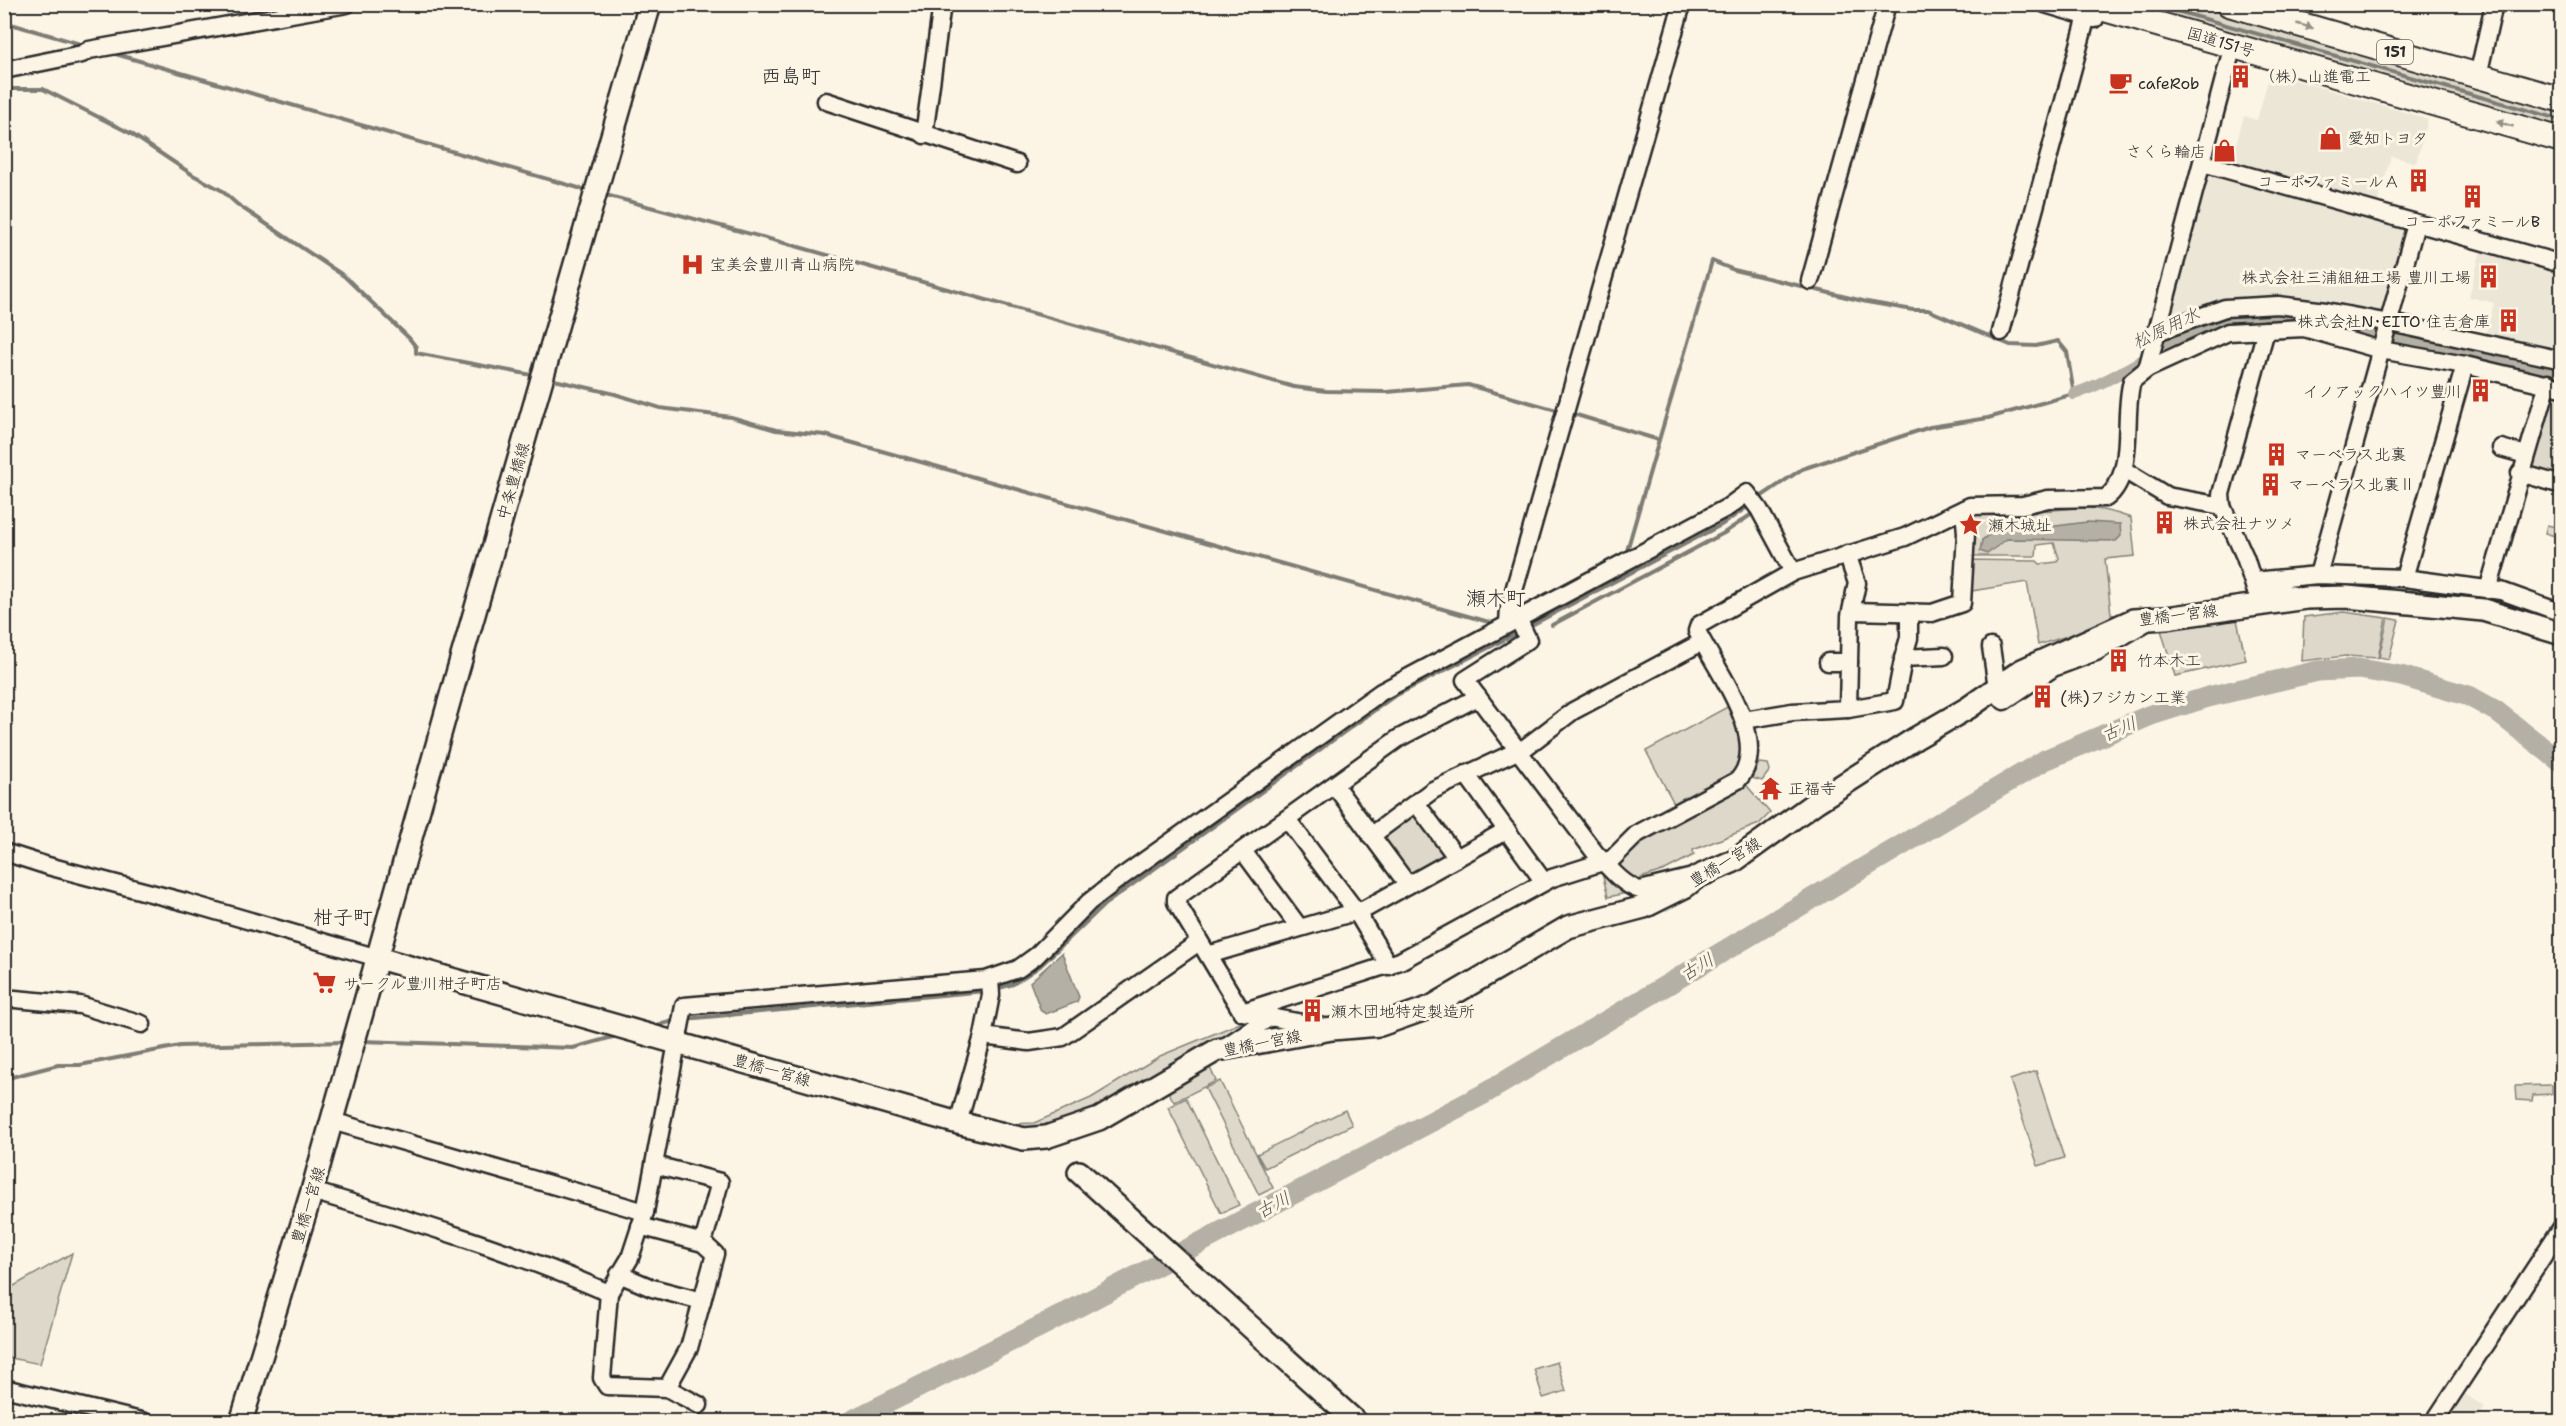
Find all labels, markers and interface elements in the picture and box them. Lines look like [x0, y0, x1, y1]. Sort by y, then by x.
street label: 国道151号 [2184, 22, 2258, 62]
one-way arrow [2296, 22, 2314, 31]
road number: 151 [2377, 40, 2413, 64]
district label: 西島町 [761, 63, 821, 89]
building icon: （株）山進電工 [2228, 63, 2254, 89]
place label: （株）山進電工 [2259, 66, 2371, 87]
cafe icon: cafeRob [2107, 70, 2133, 96]
place label: cafeRob [2138, 73, 2200, 94]
one-way arrow [2496, 119, 2514, 128]
shop icon: 愛知トヨタ [2317, 125, 2343, 151]
place label: 愛知トヨタ [2348, 128, 2428, 149]
shop icon: さくら輪店 [2211, 138, 2237, 164]
place label: さくら輪店 [2126, 141, 2206, 162]
building icon: コーポファミールＡ [2405, 168, 2431, 194]
place label: コーポファミールＡ [2257, 171, 2400, 192]
building icon: コーポファミールB [2459, 183, 2485, 209]
place label: コーポファミールB [2404, 211, 2540, 232]
hospital icon: 宝美会豊川青山病院 [679, 251, 705, 277]
place label: 宝美会豊川青山病院 [710, 254, 854, 275]
building icon: 株式会社三浦組紐工場 豊川工場 [2476, 264, 2502, 290]
place label: 株式会社三浦組紐工場 豊川工場 [2242, 267, 2471, 288]
water label: 松原用水 [2128, 302, 2204, 354]
building icon: 株式会社N･EITO 住吉倉庫 [2495, 308, 2521, 334]
place label: 株式会社N･EITO 住吉倉庫 [2297, 311, 2490, 332]
building icon: イノアックハイツ豊川 [2467, 378, 2493, 404]
place label: イノアックハイツ豊川 [2302, 381, 2462, 402]
street label: 中条豊橋線 [492, 440, 534, 522]
building icon: マーベラス北裏 [2264, 441, 2290, 467]
place label: マーベラス北裏 [2295, 444, 2406, 465]
building icon: マーベラス北裏Ⅱ [2257, 471, 2283, 497]
place label: マーベラス北裏Ⅱ [2288, 474, 2415, 495]
building icon: 株式会社ナツメ [2152, 510, 2178, 536]
place icon: 瀬木城址 [1957, 512, 1983, 538]
place label: 株式会社ナツメ [2183, 513, 2295, 534]
place label: 瀬木城址 [1988, 515, 2052, 536]
district label: 瀬木町 [1466, 585, 1526, 611]
street label: 豊橋一宮線 [2137, 600, 2219, 630]
building icon: 竹本木工 [2106, 647, 2132, 673]
place label: 竹本木工 [2137, 650, 2201, 671]
building icon: (株)フジカン工業 [2029, 684, 2055, 710]
place label: (株)フジカン工業 [2060, 687, 2186, 708]
water label: 古川 [2098, 711, 2140, 747]
temple icon: 正福寺 [1757, 775, 1783, 801]
place label: 正福寺 [1788, 778, 1836, 799]
street label: 豊橋一宮線 [1685, 832, 1765, 892]
district label: 柑子町 [313, 904, 373, 930]
water label: 古川 [1675, 947, 1719, 987]
supermarket icon: サークル豊川柑子町店 [312, 970, 338, 996]
place label: サークル豊川柑子町店 [343, 973, 502, 994]
building icon: 瀬木団地特定製造所 [1300, 998, 1326, 1024]
place label: 瀬木団地特定製造所 [1331, 1001, 1475, 1022]
street label: 豊橋一宮線 [1221, 1025, 1303, 1061]
street label: 豊橋一宮線 [731, 1049, 813, 1091]
street label: 豊橋一宮線 [286, 1164, 330, 1246]
water label: 古川 [1251, 1186, 1295, 1224]

